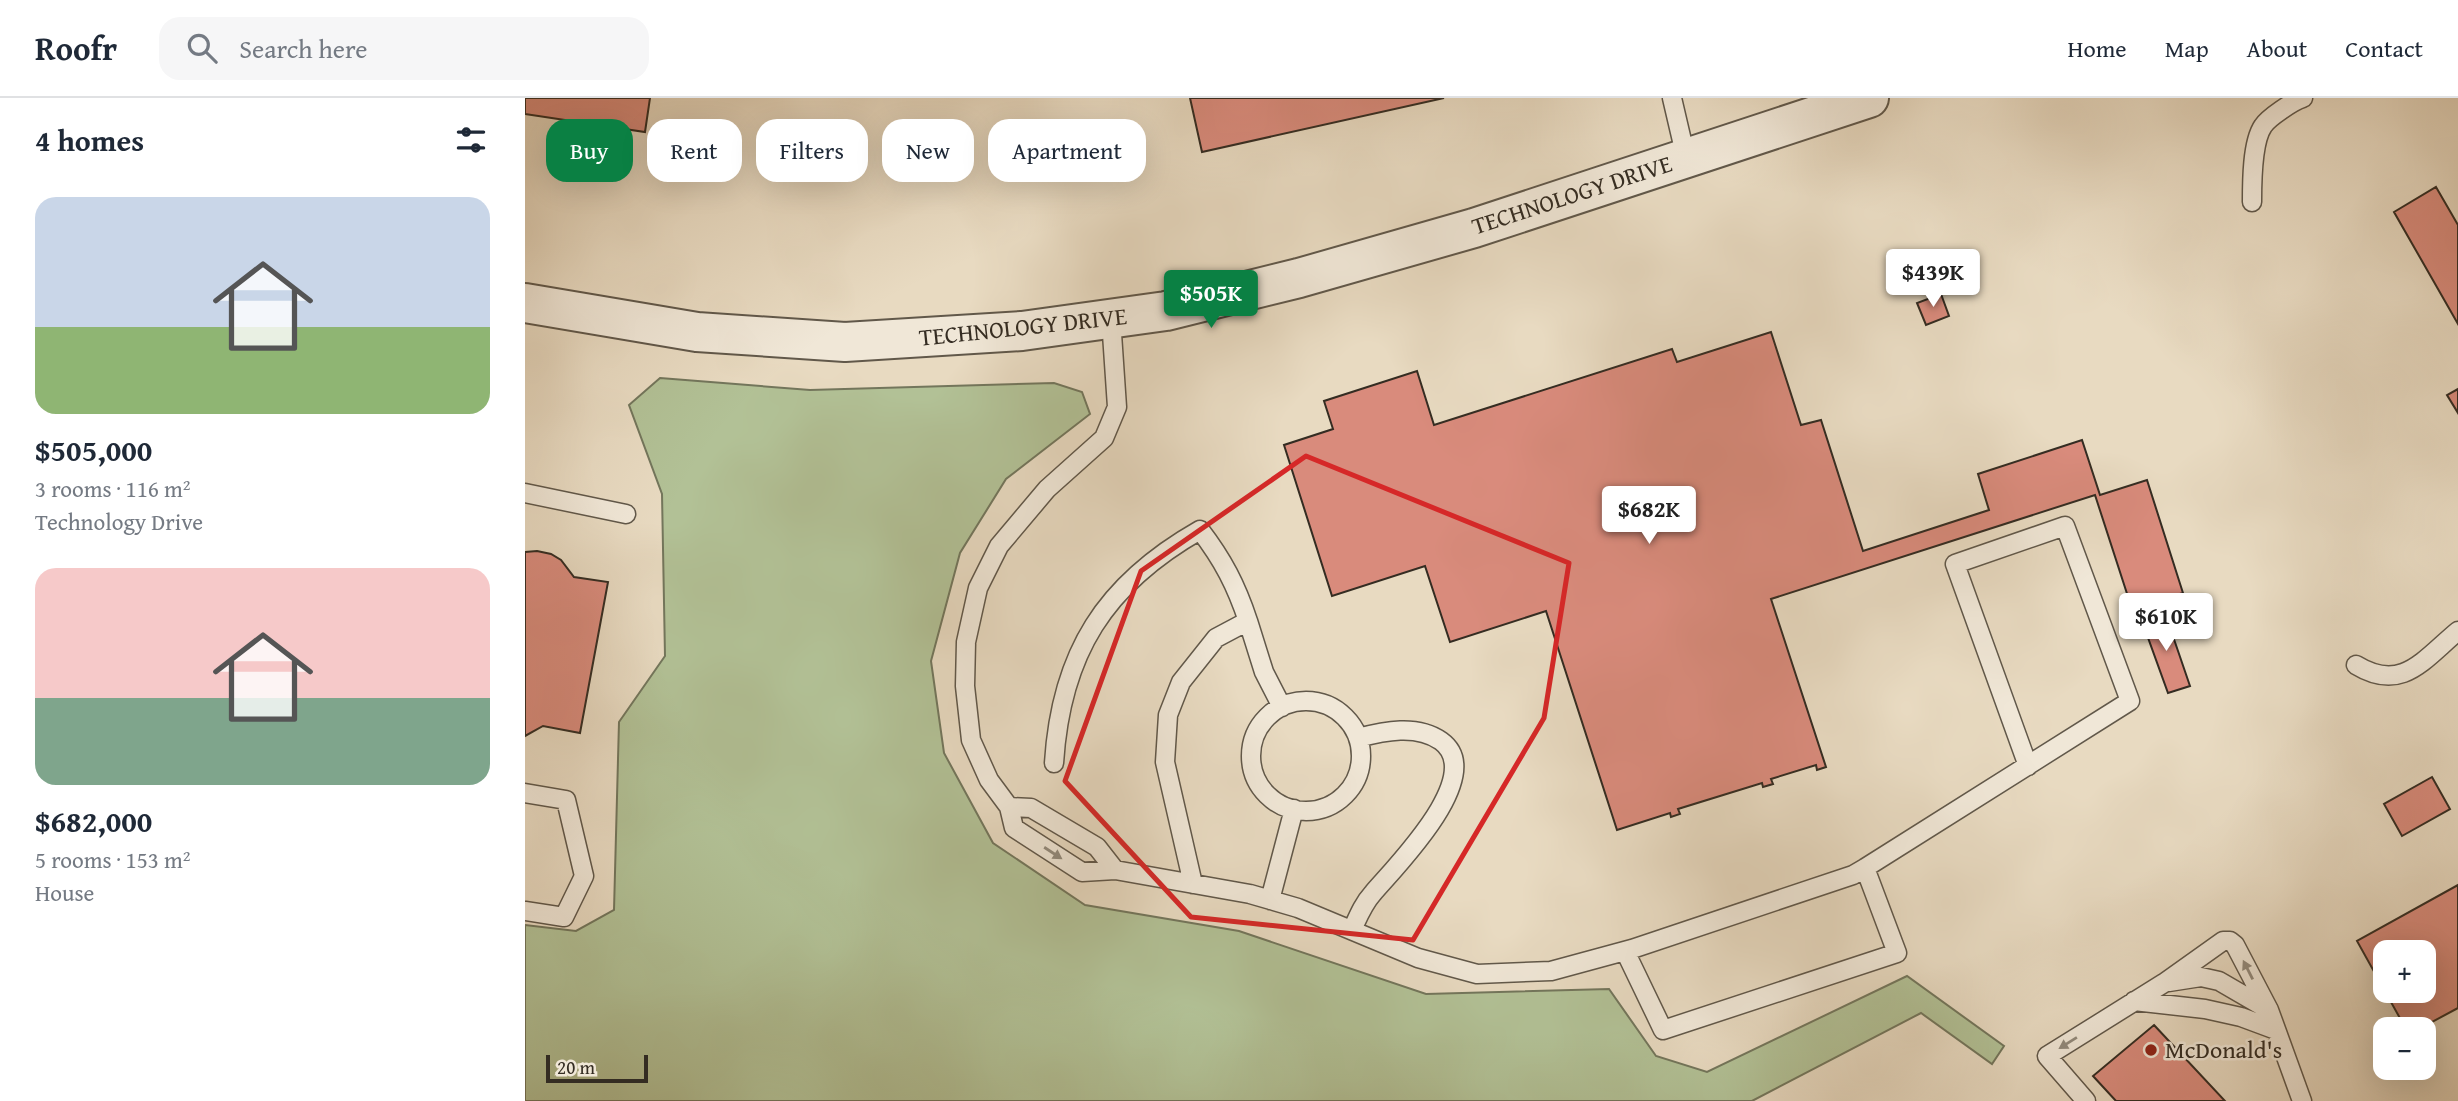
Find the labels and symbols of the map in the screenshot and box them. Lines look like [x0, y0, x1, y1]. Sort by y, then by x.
street label: TECHNOLOGY DRIVE [1467, 146, 1676, 243]
pin: $439K [1884, 250, 1982, 309]
pin: $505K [1162, 271, 1260, 330]
street label: TECHNOLOGY DRIVE [917, 298, 1129, 355]
pin: $682K [1600, 486, 1698, 546]
pin: $610K [2117, 594, 2215, 653]
one-way arrow [1043, 847, 1063, 860]
one-way arrow [2243, 960, 2254, 980]
place label: McDonald's [2165, 1032, 2282, 1067]
one-way arrow [2059, 1036, 2078, 1049]
marker: McDonald's [2143, 1042, 2159, 1058]
scale bar [546, 1052, 647, 1084]

